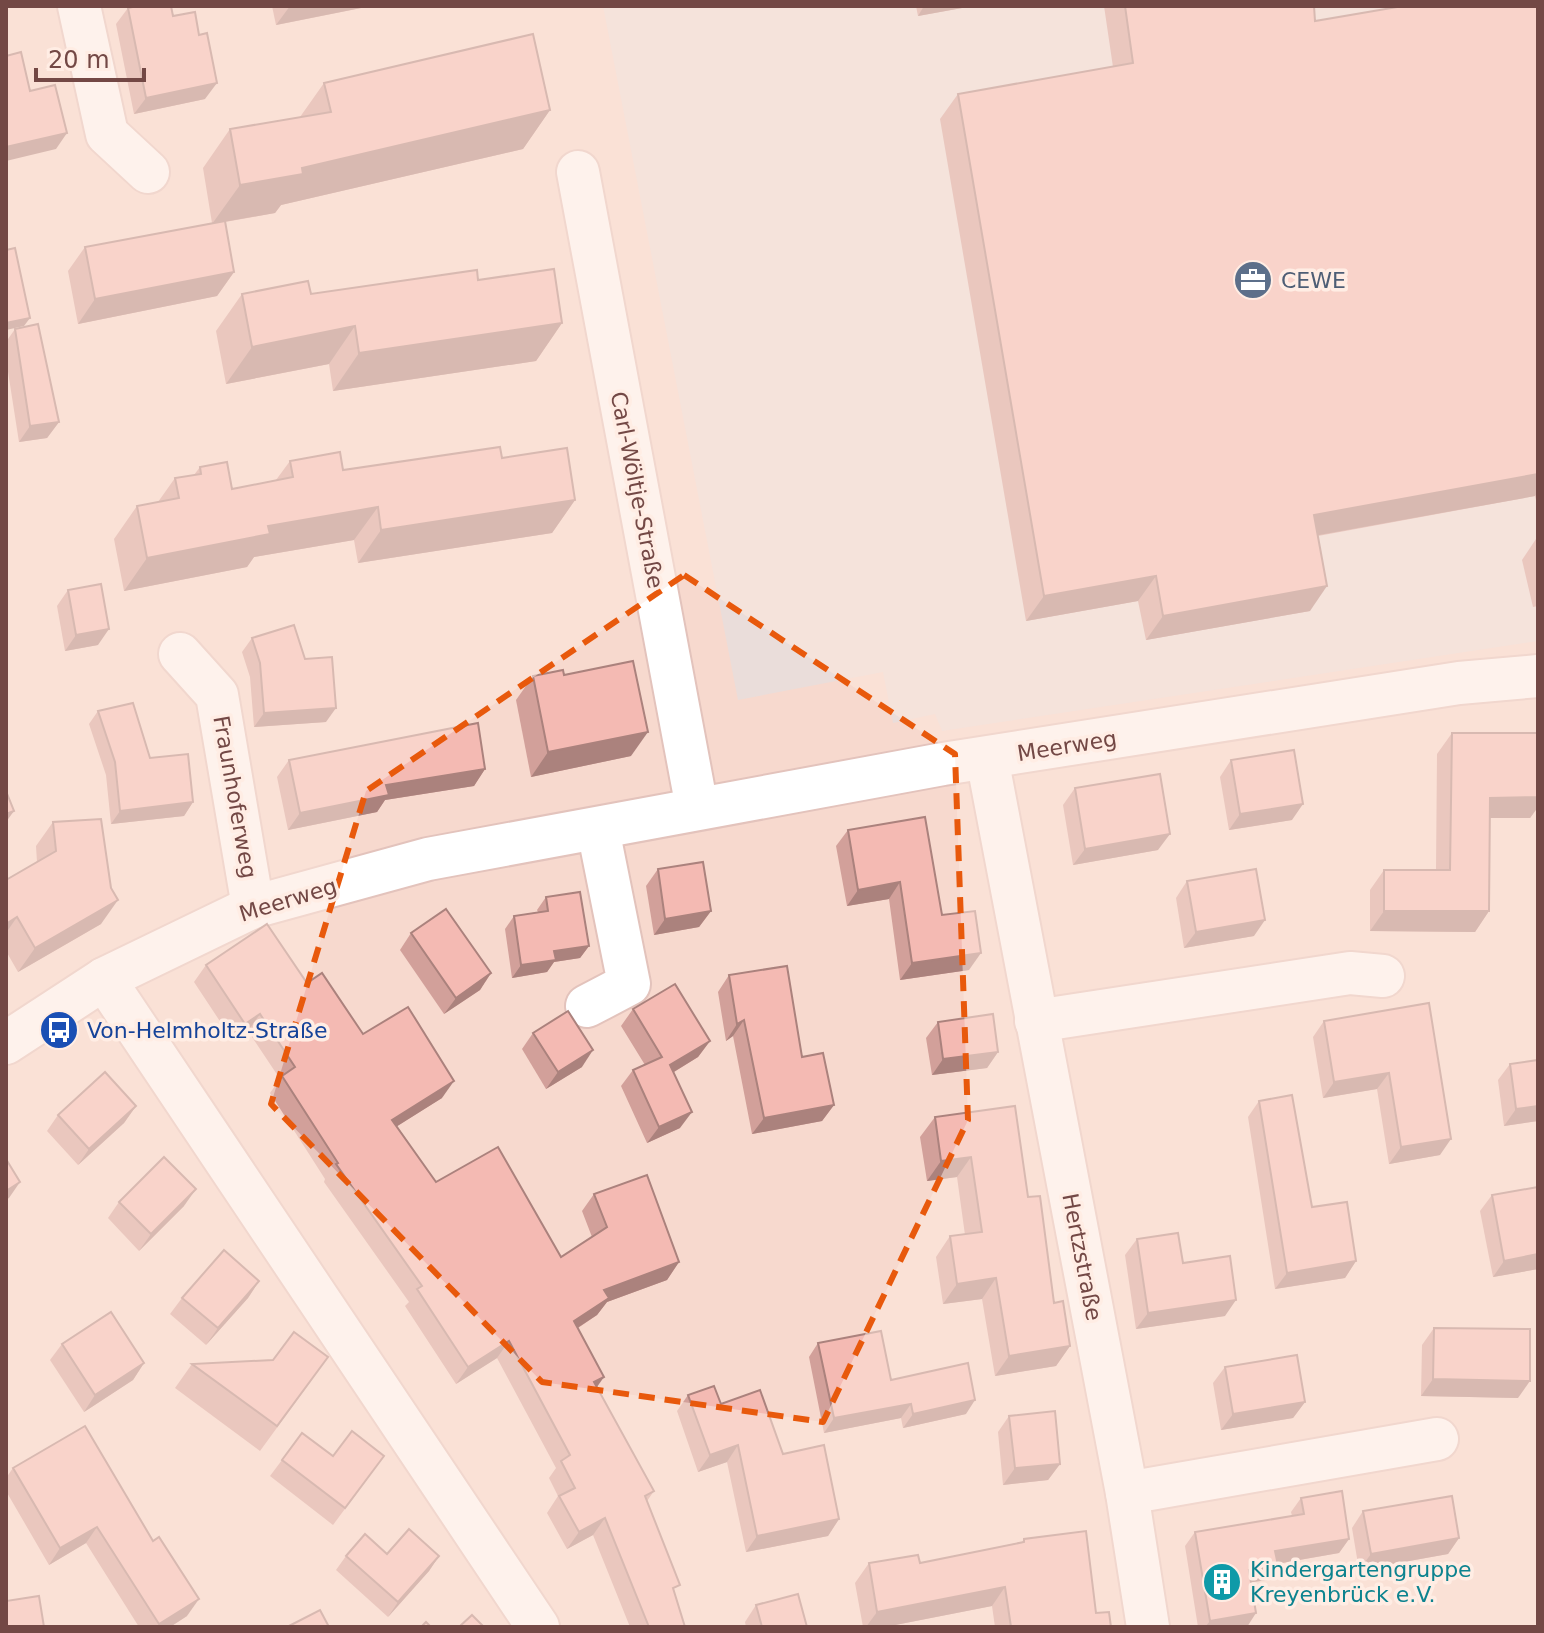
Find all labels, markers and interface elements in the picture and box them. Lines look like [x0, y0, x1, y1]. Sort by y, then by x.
scale bar [36, 32, 144, 82]
text: 20 m [48, 46, 110, 74]
office icon: CEWE [1232, 259, 1274, 301]
place label: CEWE [1281, 268, 1346, 293]
street label: Carl-Wöltje-Straße [606, 390, 668, 590]
street label: Fraunhoferweg [208, 714, 262, 880]
street label: Meerweg [1015, 726, 1119, 766]
street label: Meerweg [236, 873, 340, 927]
bus stop icon: Von-Helmholtz-Straße [38, 1009, 80, 1051]
place label: Von-Helmholtz-Straße [87, 1018, 327, 1043]
street label: Hertzstraße [1057, 1191, 1107, 1323]
place label: Kindergartengruppe Kreyenbrück e.V. [1250, 1557, 1472, 1607]
building icon: Kindergartengruppe Kreyenbrück e.V. [1201, 1561, 1243, 1603]

